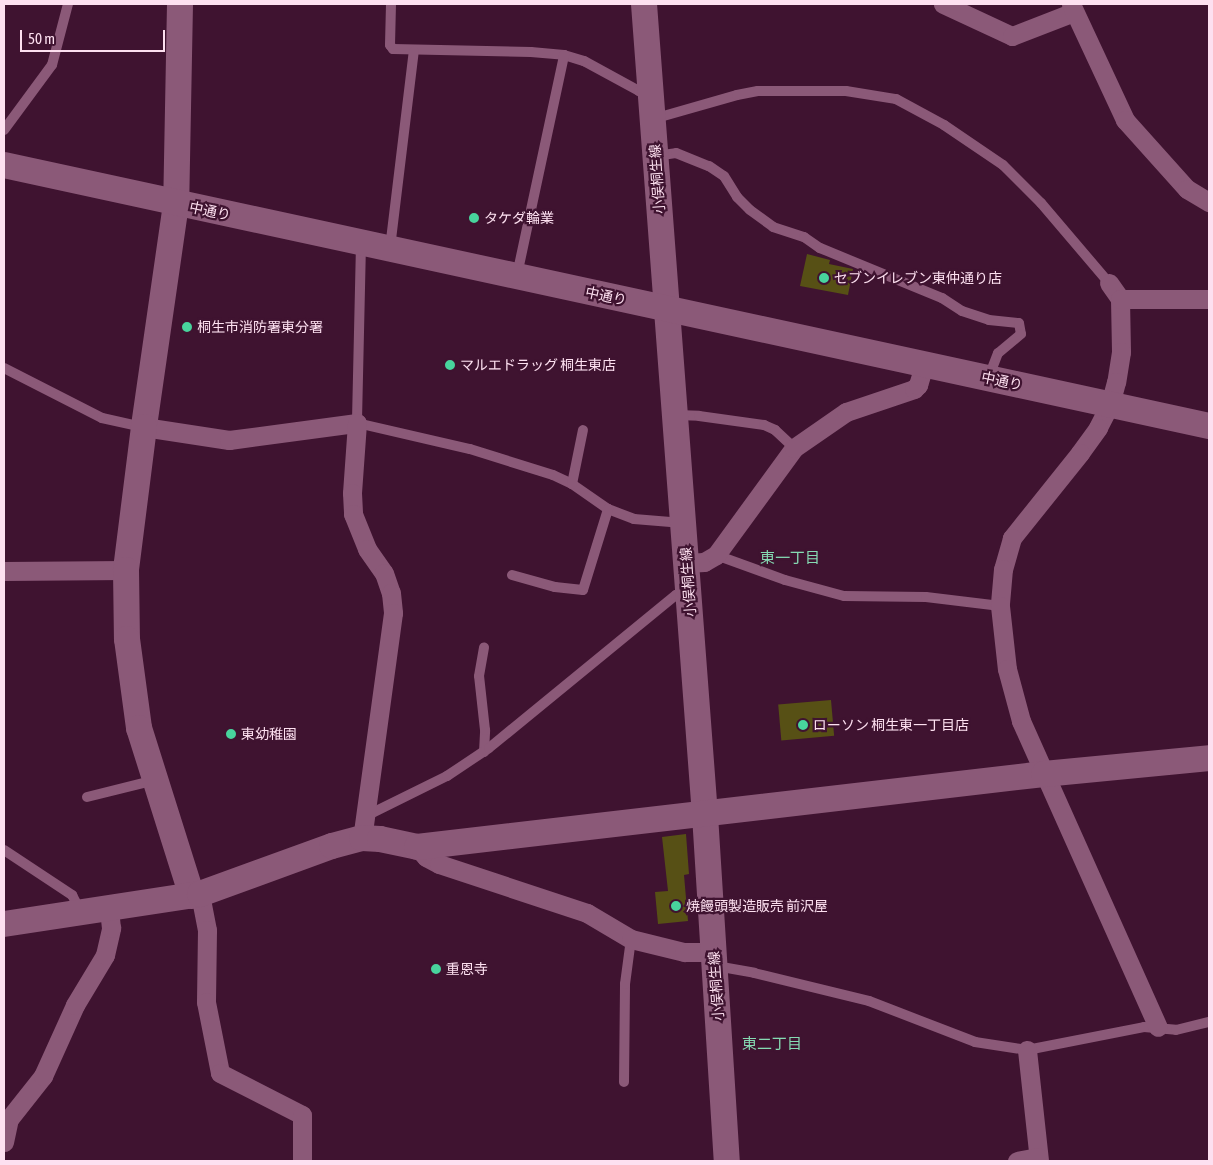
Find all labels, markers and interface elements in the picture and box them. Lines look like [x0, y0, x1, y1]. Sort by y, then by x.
scale bar [22, 20, 168, 52]
text: 50 m [28, 30, 55, 47]
street label: 小俣桐生線 [646, 143, 668, 215]
street label: 中通り [188, 198, 232, 224]
place label: タケダ輪業 [484, 210, 554, 226]
marker: タケダ輪業 [468, 212, 480, 224]
place label: セブンイレブン東仲通り店 [834, 270, 1002, 286]
marker: セブンイレブン東仲通り店 [818, 272, 830, 284]
street label: 中通り [584, 283, 628, 309]
place label: 桐生市消防署東分署 [197, 319, 323, 335]
marker: 桐生市消防署東分署 [181, 321, 193, 333]
place label: マルエドラッグ 桐生東店 [460, 357, 616, 373]
marker: マルエドラッグ 桐生東店 [444, 359, 456, 371]
street label: 中通り [980, 368, 1024, 394]
street label: 小俣桐生線 [677, 546, 699, 618]
district label: 東一丁目 [760, 549, 820, 567]
place label: ローソン 桐生東一丁目店 [813, 717, 969, 733]
marker: ローソン 桐生東一丁目店 [797, 719, 809, 731]
place label: 東幼稚園 [241, 726, 297, 742]
marker: 東幼稚園 [225, 728, 237, 740]
place label: 焼饅頭製造販売 前沢屋 [686, 898, 828, 914]
marker: 焼饅頭製造販売 前沢屋 [670, 900, 682, 912]
street label: 小俣桐生線 [705, 950, 727, 1022]
place label: 重恩寺 [446, 961, 488, 977]
marker: 重恩寺 [430, 963, 442, 975]
district label: 東二丁目 [742, 1035, 802, 1053]

